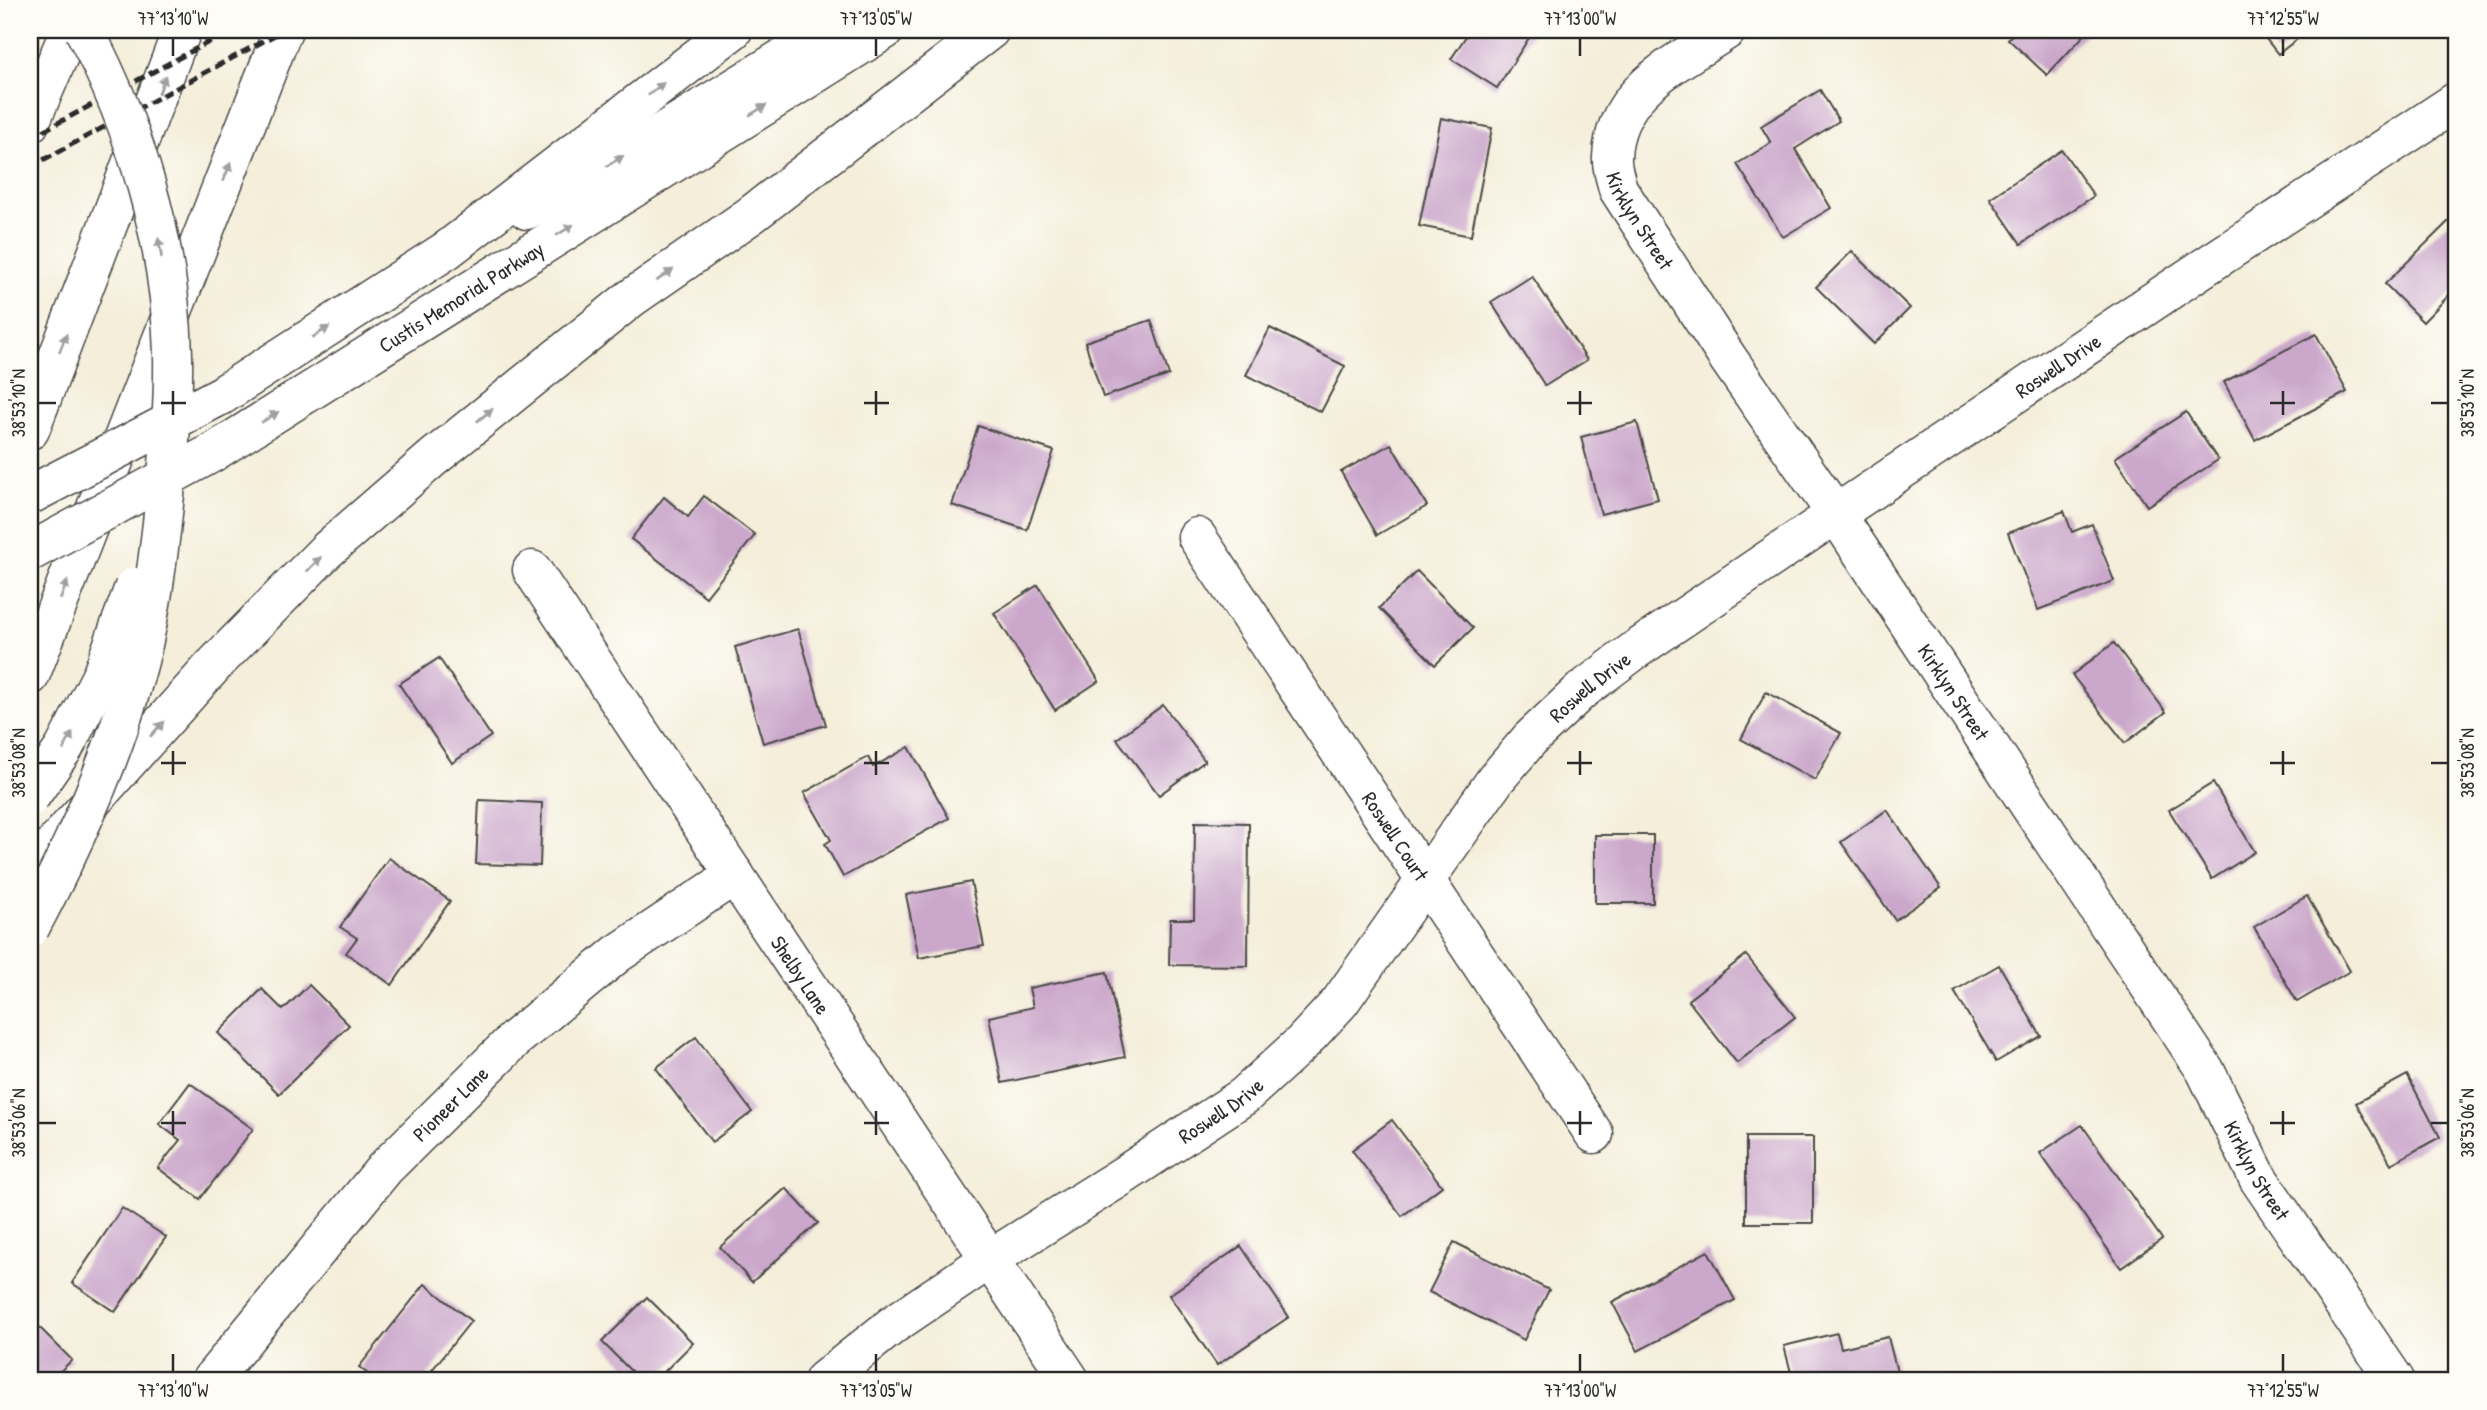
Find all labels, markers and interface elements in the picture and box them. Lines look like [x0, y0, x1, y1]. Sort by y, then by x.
text: 77°13'10"W [138, 6, 208, 31]
text: 77°13'05"W [840, 6, 912, 31]
text: 77°13'00"W [1544, 6, 1616, 31]
text: 77°12'55"W [2247, 6, 2319, 31]
one-way arrow [156, 74, 167, 95]
one-way arrow [647, 82, 665, 97]
one-way arrow [749, 103, 768, 116]
one-way arrow [606, 155, 625, 167]
one-way arrow [222, 162, 233, 183]
street label: Kirklyn Street [1600, 168, 1681, 275]
one-way arrow [556, 224, 575, 237]
street label: Custis Memorial Parkway [373, 234, 549, 359]
one-way arrow [155, 237, 166, 259]
one-way arrow [656, 268, 674, 282]
one-way arrow [311, 325, 330, 338]
street label: Roswell Drive [2009, 326, 2106, 405]
one-way arrow [57, 332, 68, 353]
text: 38°53'10"N [6, 369, 31, 437]
text: 38°53'10"N [2455, 369, 2480, 437]
one-way arrow [476, 407, 494, 422]
one-way arrow [260, 411, 279, 424]
one-way arrow [305, 556, 321, 573]
one-way arrow [58, 579, 69, 600]
street label: Kirklyn Street [1911, 638, 1997, 746]
street label: Roswell Drive [1542, 644, 1636, 729]
one-way arrow [149, 720, 165, 738]
text: 38°53'08"N [6, 728, 31, 798]
text: 38°53'08"N [2455, 728, 2480, 798]
one-way arrow [61, 730, 73, 750]
street label: Roswell Court [1356, 786, 1436, 887]
street label: Shelby Lane [764, 930, 838, 1020]
street label: Pioneer Lane [406, 1059, 495, 1148]
street label: Roswell Drive [1172, 1071, 1270, 1150]
text: 38°53'06"N [6, 1089, 31, 1157]
text: 38°53'06"N [2455, 1089, 2480, 1157]
street label: Kirklyn Street [2218, 1116, 2297, 1226]
text: 77°13'10"W [138, 1378, 208, 1403]
text: 77°13'05"W [840, 1378, 912, 1403]
text: 77°13'00"W [1544, 1378, 1616, 1403]
text: 77°12'55"W [2247, 1378, 2319, 1403]

